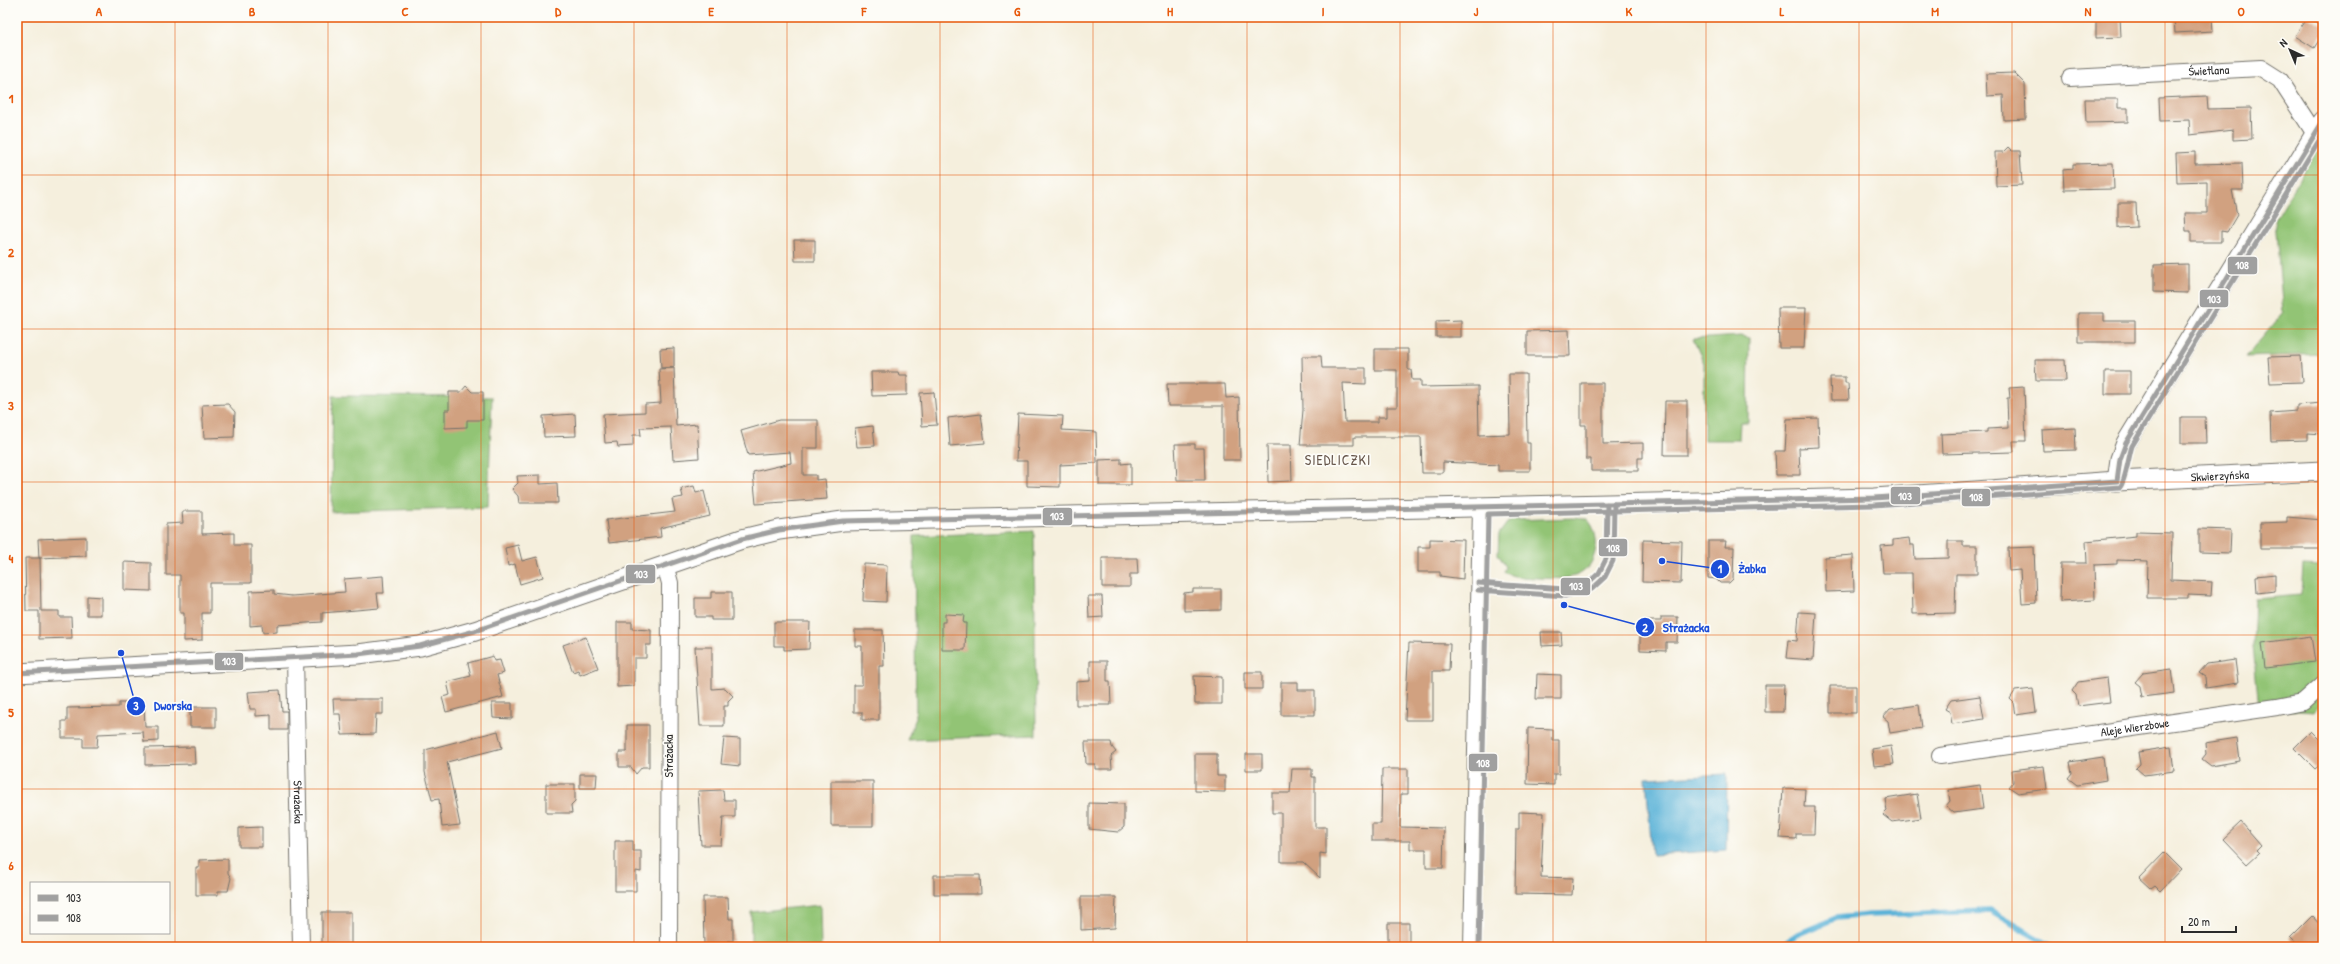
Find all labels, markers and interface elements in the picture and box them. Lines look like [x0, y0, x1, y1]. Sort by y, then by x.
text: A [96, 2, 103, 20]
text: B [249, 2, 256, 20]
text: C [401, 2, 409, 20]
text: D [555, 2, 562, 20]
text: E [708, 2, 714, 20]
text: F [861, 2, 868, 20]
text: G [1014, 2, 1021, 20]
text: H [1167, 2, 1173, 20]
text: I [1321, 2, 1325, 20]
text: J [1474, 2, 1479, 20]
text: K [1626, 2, 1633, 20]
text: L [1780, 2, 1785, 20]
text: M [1931, 2, 1939, 20]
text: N [2085, 2, 2092, 20]
text: O [2237, 2, 2245, 20]
north arrow [2270, 30, 2310, 70]
text: N [2276, 36, 2290, 50]
street label: Świetlana [2188, 61, 2230, 80]
text: 1 [9, 89, 14, 107]
text: 2 [8, 243, 15, 261]
line badge: 108 [2227, 256, 2258, 275]
text: 108 [2235, 258, 2249, 272]
line badge: 103 [2199, 289, 2229, 308]
text: 103 [2207, 292, 2221, 306]
text: 3 [8, 396, 14, 414]
district label: SIEDLICZKI [1305, 450, 1371, 469]
street label: Skwierzyńska [2190, 466, 2250, 485]
line badge: 103 [1890, 486, 1921, 505]
line badge: 108 [1961, 488, 1991, 507]
text: 103 [1898, 489, 1912, 503]
text: 108 [1969, 490, 1983, 504]
line badge: 103 [1042, 507, 1073, 526]
text: 103 [1050, 509, 1064, 523]
line badge: 108 [1598, 538, 1628, 557]
text: 108 [1606, 541, 1620, 555]
text: 4 [9, 549, 14, 567]
callout: Żabka [1710, 556, 1774, 581]
text: Żabka [1738, 559, 1767, 577]
text: 1 [1718, 560, 1723, 577]
line badge: 103 [625, 564, 656, 584]
text: 103 [634, 567, 648, 581]
line badge: 103 [1560, 577, 1591, 596]
text: 103 [1569, 579, 1583, 593]
callout: Strażacka [1635, 615, 1717, 640]
text: Strażacka [1663, 618, 1710, 636]
text: 2 [1642, 619, 1648, 636]
line badge: 103 [214, 652, 244, 671]
text: 103 [222, 654, 236, 668]
callout: Dworska [126, 693, 200, 718]
text: Dworska [154, 696, 193, 714]
text: 3 [133, 697, 139, 714]
text: 5 [8, 703, 14, 721]
street label: Aleje Wierzbowe [2100, 714, 2170, 741]
street label: Strażacka [660, 734, 677, 778]
line badge: 108 [1468, 753, 1498, 772]
text: 108 [1476, 756, 1490, 770]
street label: Strażacka [290, 780, 307, 824]
text: 6 [8, 856, 14, 874]
legend [30, 882, 170, 934]
text: 103 [66, 889, 81, 906]
scale bar [2182, 908, 2236, 934]
text: 108 [66, 909, 81, 926]
text: 20 m [2188, 913, 2210, 930]

